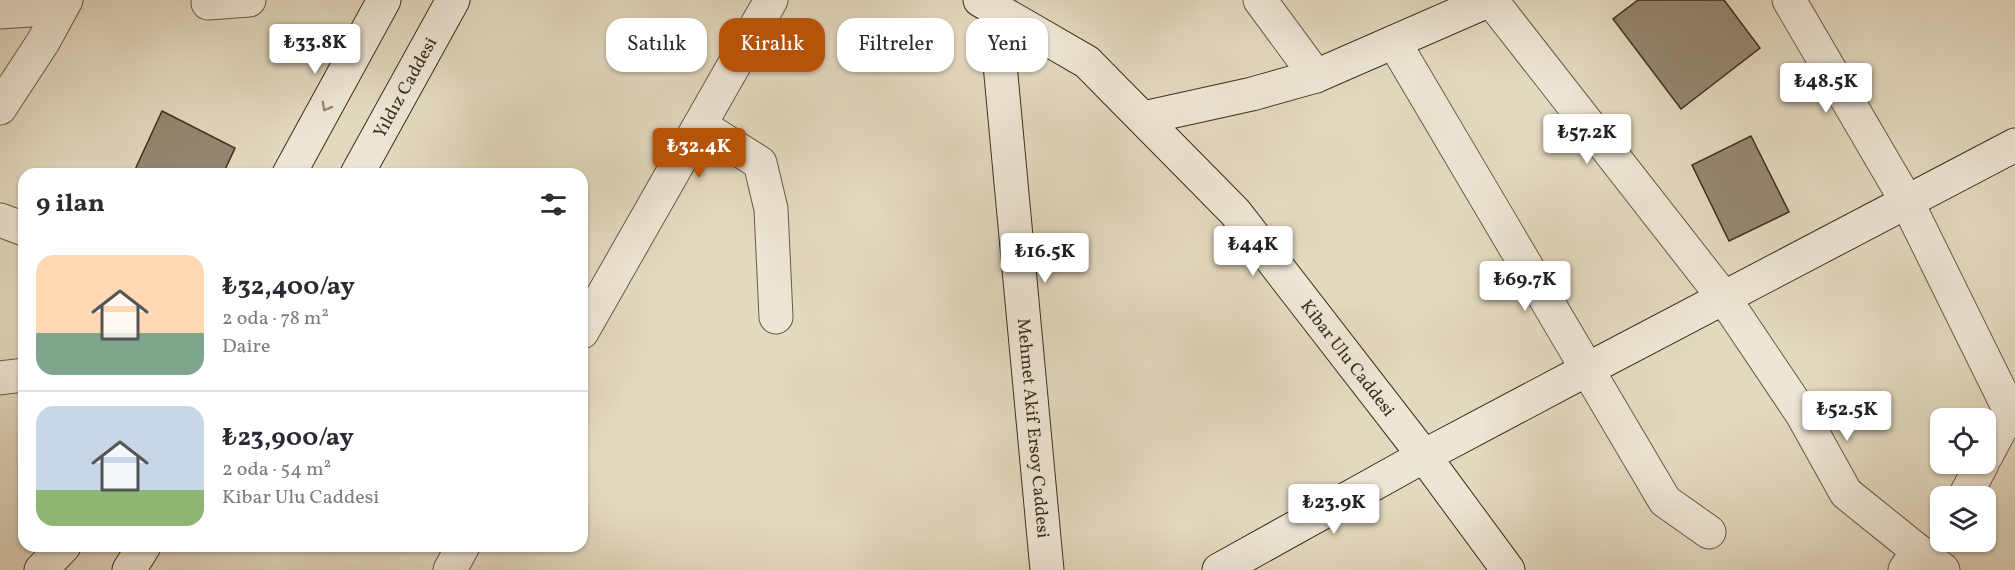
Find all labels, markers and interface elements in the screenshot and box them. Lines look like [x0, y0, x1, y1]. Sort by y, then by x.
chip: Satılık [606, 18, 707, 72]
chip: Kiralık [719, 18, 825, 72]
chip: Filtreler [837, 18, 954, 72]
chip: Yeni [966, 18, 1048, 72]
pin: ₺33.8K [266, 24, 364, 75]
text: ₺33.8K [283, 29, 347, 57]
street label: Yıldız Caddesi [368, 33, 444, 143]
pin: ₺48.5K [1777, 63, 1875, 114]
text: ₺48.5K [1794, 68, 1858, 96]
one-way arrow [322, 101, 333, 111]
pin: ₺57.2K [1538, 114, 1636, 165]
text: ₺57.2K [1557, 119, 1617, 147]
pin: ₺32.4K [650, 128, 748, 179]
text: ₺32.4K [667, 133, 731, 161]
text: 9 ilan [36, 186, 105, 222]
icon: filters [537, 188, 570, 221]
pin: ₺44K [1217, 226, 1289, 277]
text: ₺44K [1228, 231, 1278, 259]
pin: ₺16.5K [996, 233, 1094, 284]
text: ₺16.5K [1015, 238, 1075, 266]
pin: ₺69.7K [1476, 261, 1574, 312]
text: ₺69.7K [1494, 266, 1556, 294]
text: ₺32,400/ay [222, 269, 355, 305]
icon: home [84, 279, 156, 351]
street label: Kibar Ulu Caddesi [1294, 295, 1400, 423]
text: 2 oda · 78 m² [222, 305, 329, 333]
street label: Mehmet Akif Ersoy Caddesi [1010, 317, 1055, 539]
text: Daire [222, 333, 270, 361]
pin: ₺52.5K [1798, 391, 1896, 442]
text: ₺52.5K [1816, 396, 1878, 424]
map controls [1930, 408, 1996, 552]
button: locate [1930, 408, 1996, 474]
text: ₺23,900/ay [222, 420, 354, 456]
icon: home [84, 430, 156, 502]
text: 2 oda · 54 m² [222, 456, 331, 484]
text: Kibar Ulu Caddesi [222, 484, 379, 512]
pin: ₺23.9K [1285, 484, 1383, 535]
button: layers [1930, 486, 1996, 552]
text: ₺23.9K [1302, 489, 1366, 517]

